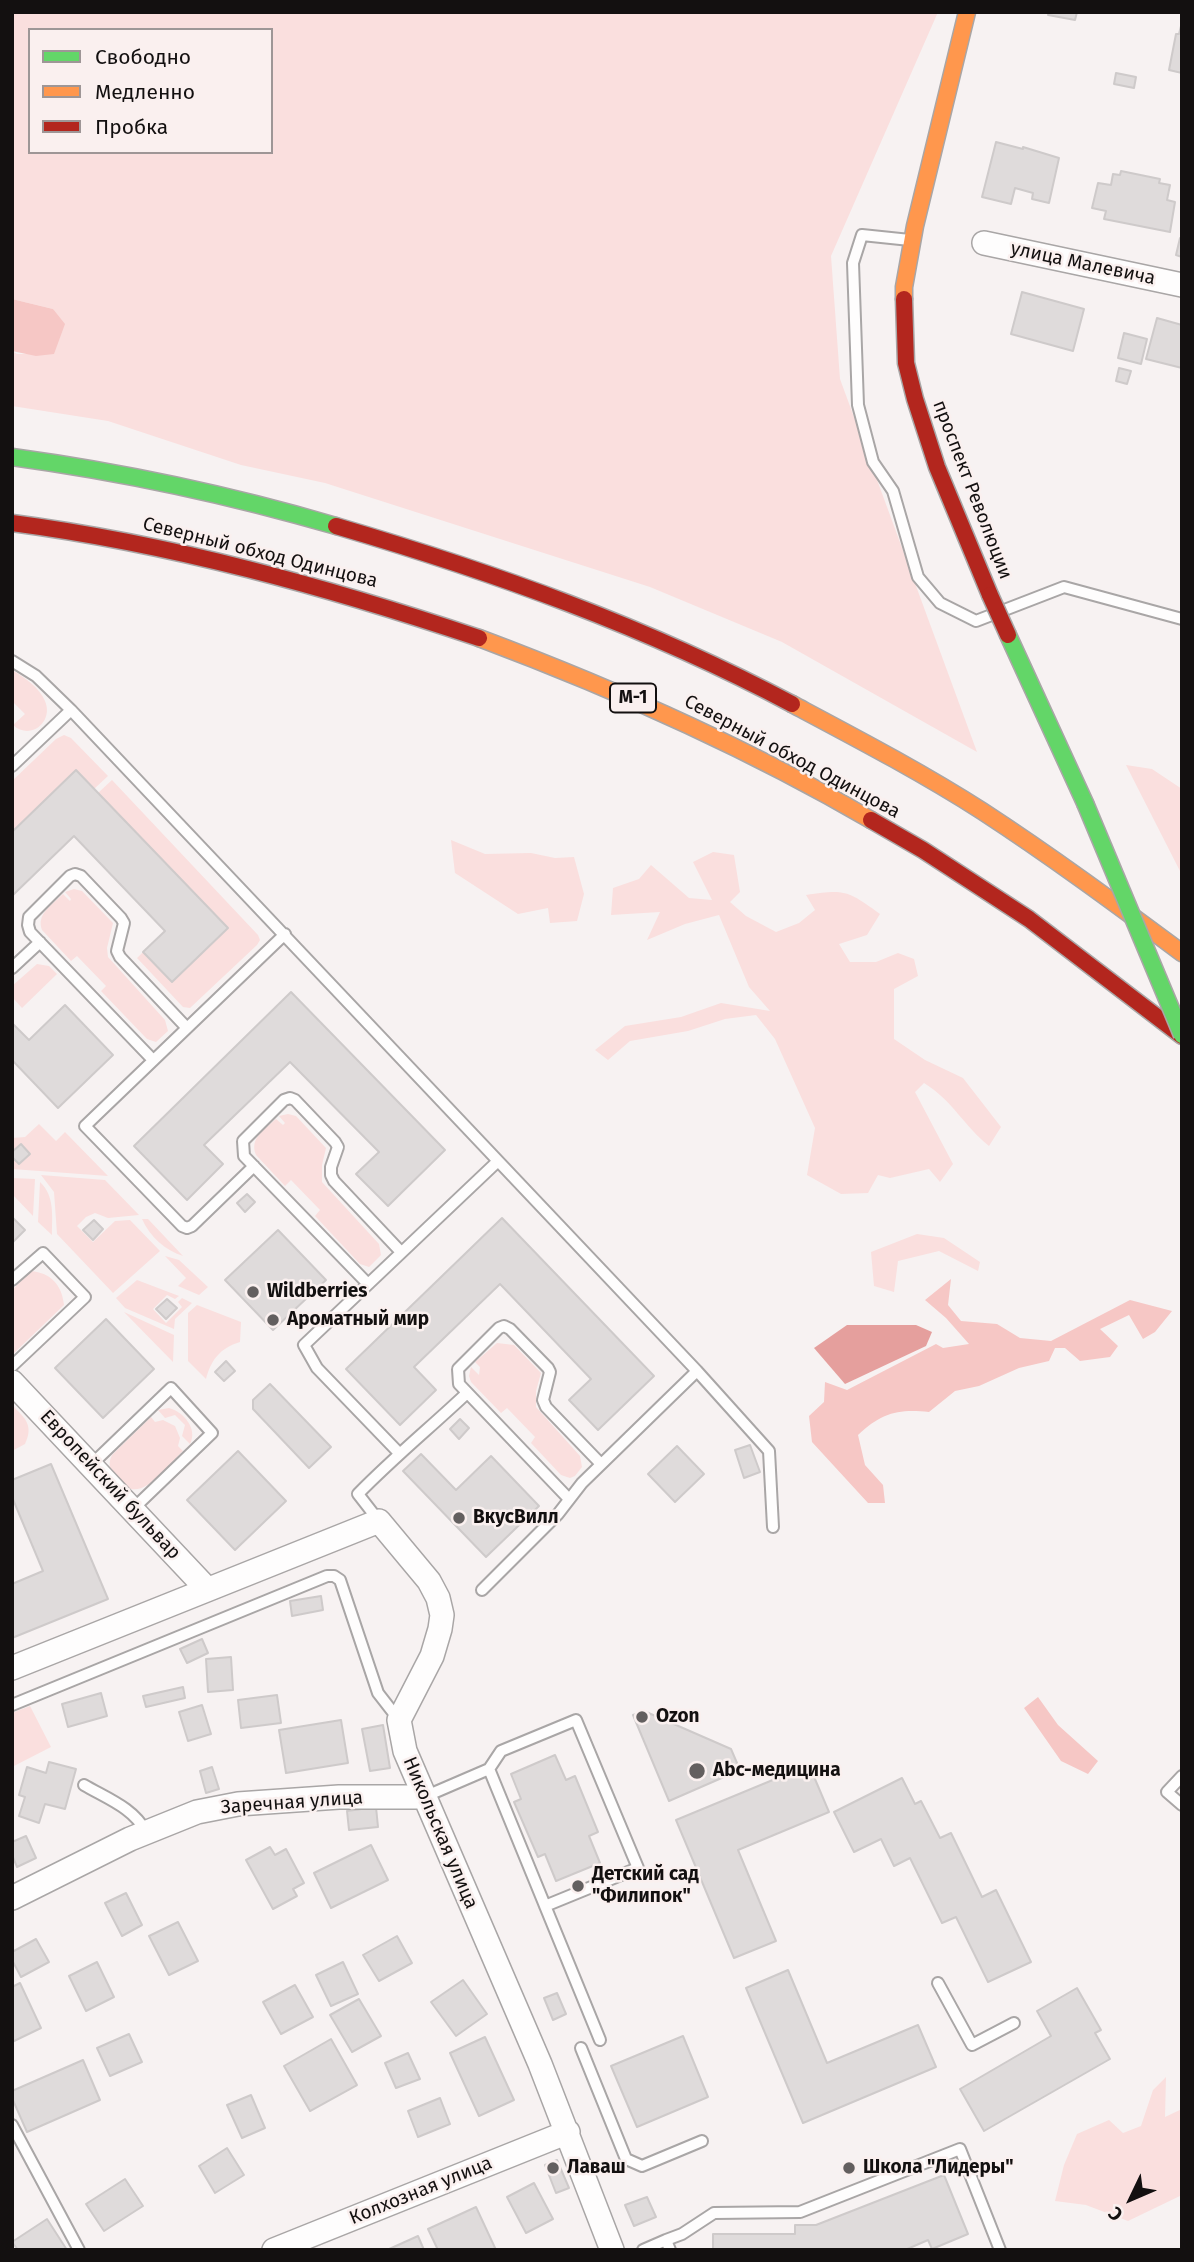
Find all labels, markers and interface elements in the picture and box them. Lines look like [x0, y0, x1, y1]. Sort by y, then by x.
legend [28, 28, 273, 154]
text: Свободно [95, 44, 191, 70]
text: Медленно [95, 79, 195, 105]
text: Пробка [95, 114, 168, 140]
street label: улица Малевича [1009, 238, 1157, 290]
street label: проспект Революции [927, 397, 1017, 583]
street label: Северный обход Одинцова [140, 513, 380, 593]
road number: М-1 [610, 684, 656, 712]
street label: Северный обход Одинцова [680, 690, 904, 824]
place label: Wildberries [267, 1281, 367, 1303]
marker: Wildberries [245, 1284, 261, 1300]
place label: Ароматный мир [287, 1309, 429, 1331]
marker: Ароматный мир [265, 1312, 281, 1328]
street label: Европейский бульвар [35, 1406, 185, 1564]
place label: ВкусВилл [473, 1507, 559, 1529]
marker: ВкусВилл [451, 1510, 467, 1526]
place label: Ozon [656, 1706, 700, 1728]
marker: Ozon [634, 1709, 650, 1725]
street label: Никольская улица [398, 1753, 482, 1913]
place label: Abc-медицина [713, 1760, 841, 1782]
marker: Abc-медицина [687, 1761, 707, 1781]
street label: Заречная улица [220, 1787, 364, 1819]
place label: Детский сад "Филипок" [592, 1864, 699, 1908]
marker: Детский сад "Филипок" [570, 1878, 586, 1894]
street label: Колхозная улица [346, 2152, 496, 2230]
place label: Лаваш [567, 2157, 626, 2179]
place label: Школа "Лидеры" [863, 2157, 1014, 2179]
marker: Лаваш [545, 2160, 561, 2176]
marker: Школа "Лидеры" [841, 2160, 857, 2176]
north arrow [1096, 2164, 1166, 2234]
text: С [1103, 2202, 1128, 2226]

